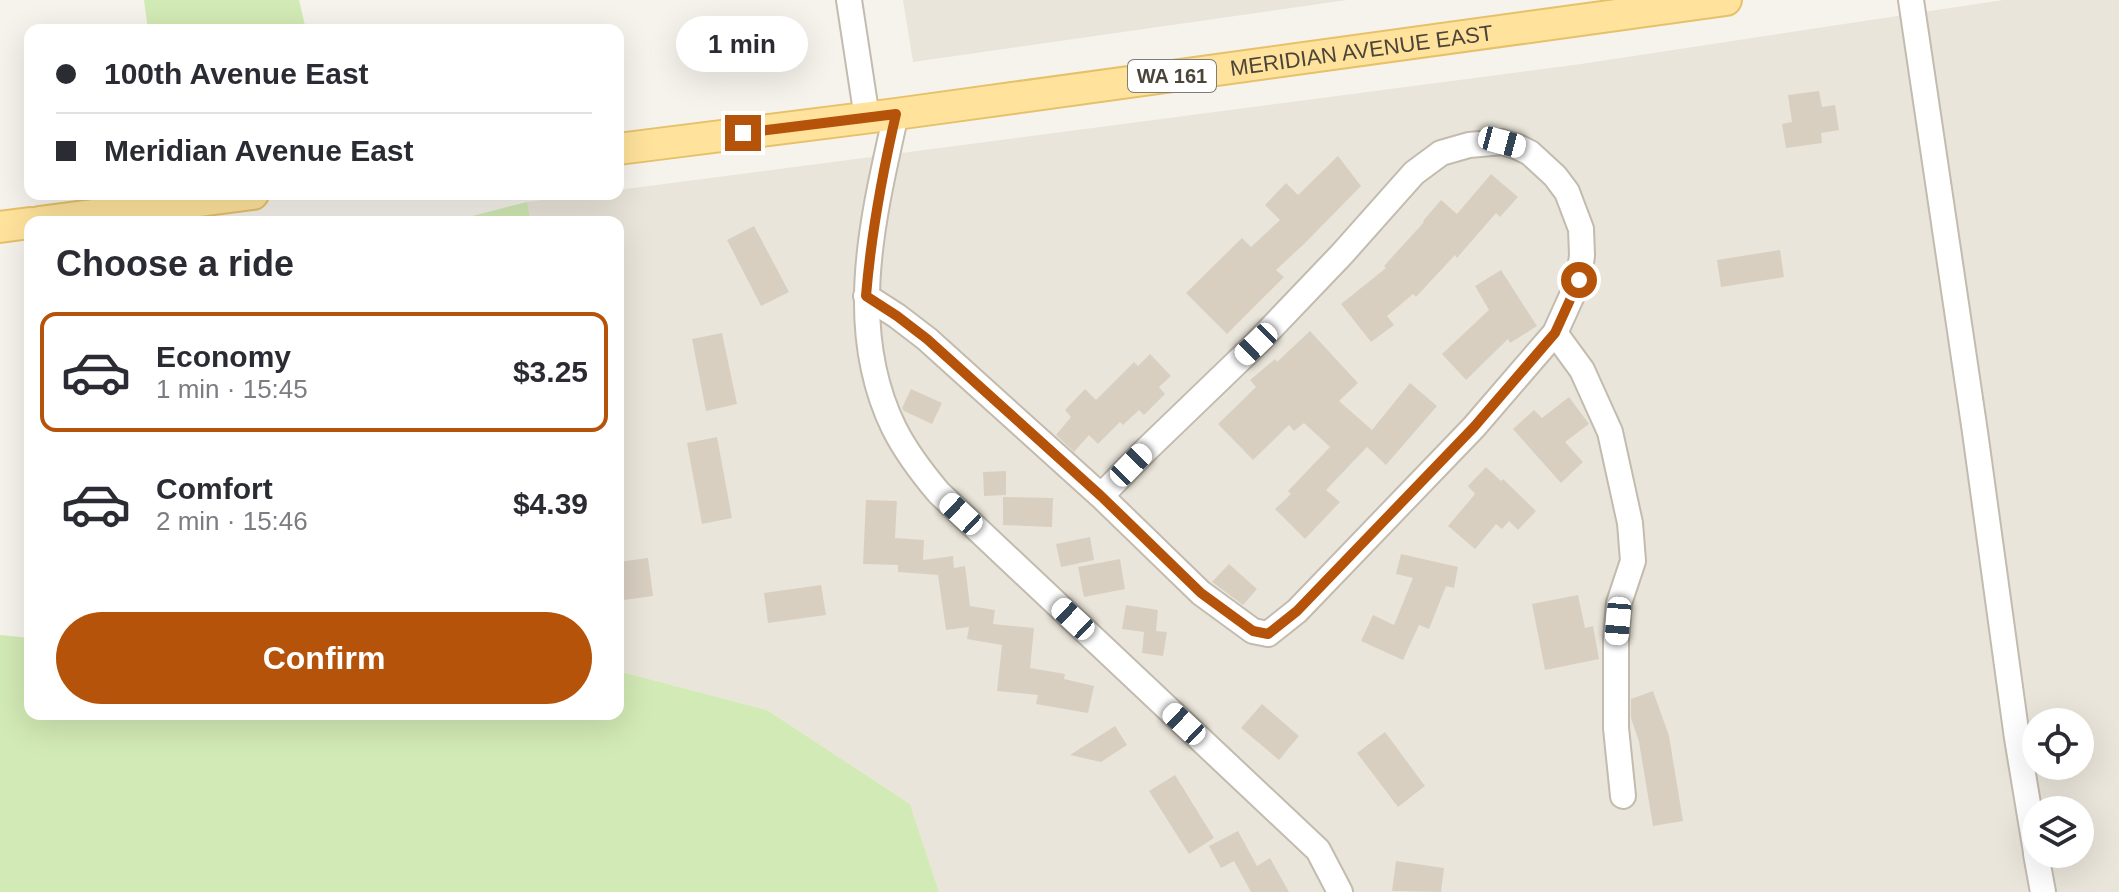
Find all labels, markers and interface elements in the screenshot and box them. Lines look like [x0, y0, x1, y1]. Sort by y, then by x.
callout: 1 min [677, 17, 809, 73]
street label: MERIDIAN AVENUE EAST [1229, 20, 1495, 81]
text: 1 min [708, 29, 776, 59]
text: 100th Avenue East [104, 57, 369, 90]
road number: WA 161 [1128, 60, 1216, 92]
route end [725, 115, 761, 151]
car [1476, 124, 1528, 160]
text: Meridian Avenue East [104, 134, 414, 167]
text: Choose a ride [56, 243, 294, 284]
route start [1561, 262, 1597, 298]
car [1230, 319, 1282, 369]
icon: car [60, 336, 132, 408]
text: Economy [156, 340, 291, 373]
text: $3.25 [513, 355, 588, 388]
text: 1 min · 15:45 [156, 374, 308, 404]
car [1106, 439, 1156, 491]
icon: car [60, 468, 132, 540]
text: Comfort [156, 472, 273, 505]
text: $4.39 [513, 487, 588, 520]
car [935, 489, 987, 539]
text: 2 min · 15:46 [156, 506, 308, 536]
car [1047, 594, 1099, 644]
car [1604, 596, 1632, 646]
button: Confirm [56, 612, 592, 704]
car [1158, 699, 1210, 749]
map controls [2022, 708, 2094, 868]
button: locate [2022, 708, 2094, 780]
button: layers [2022, 796, 2094, 868]

